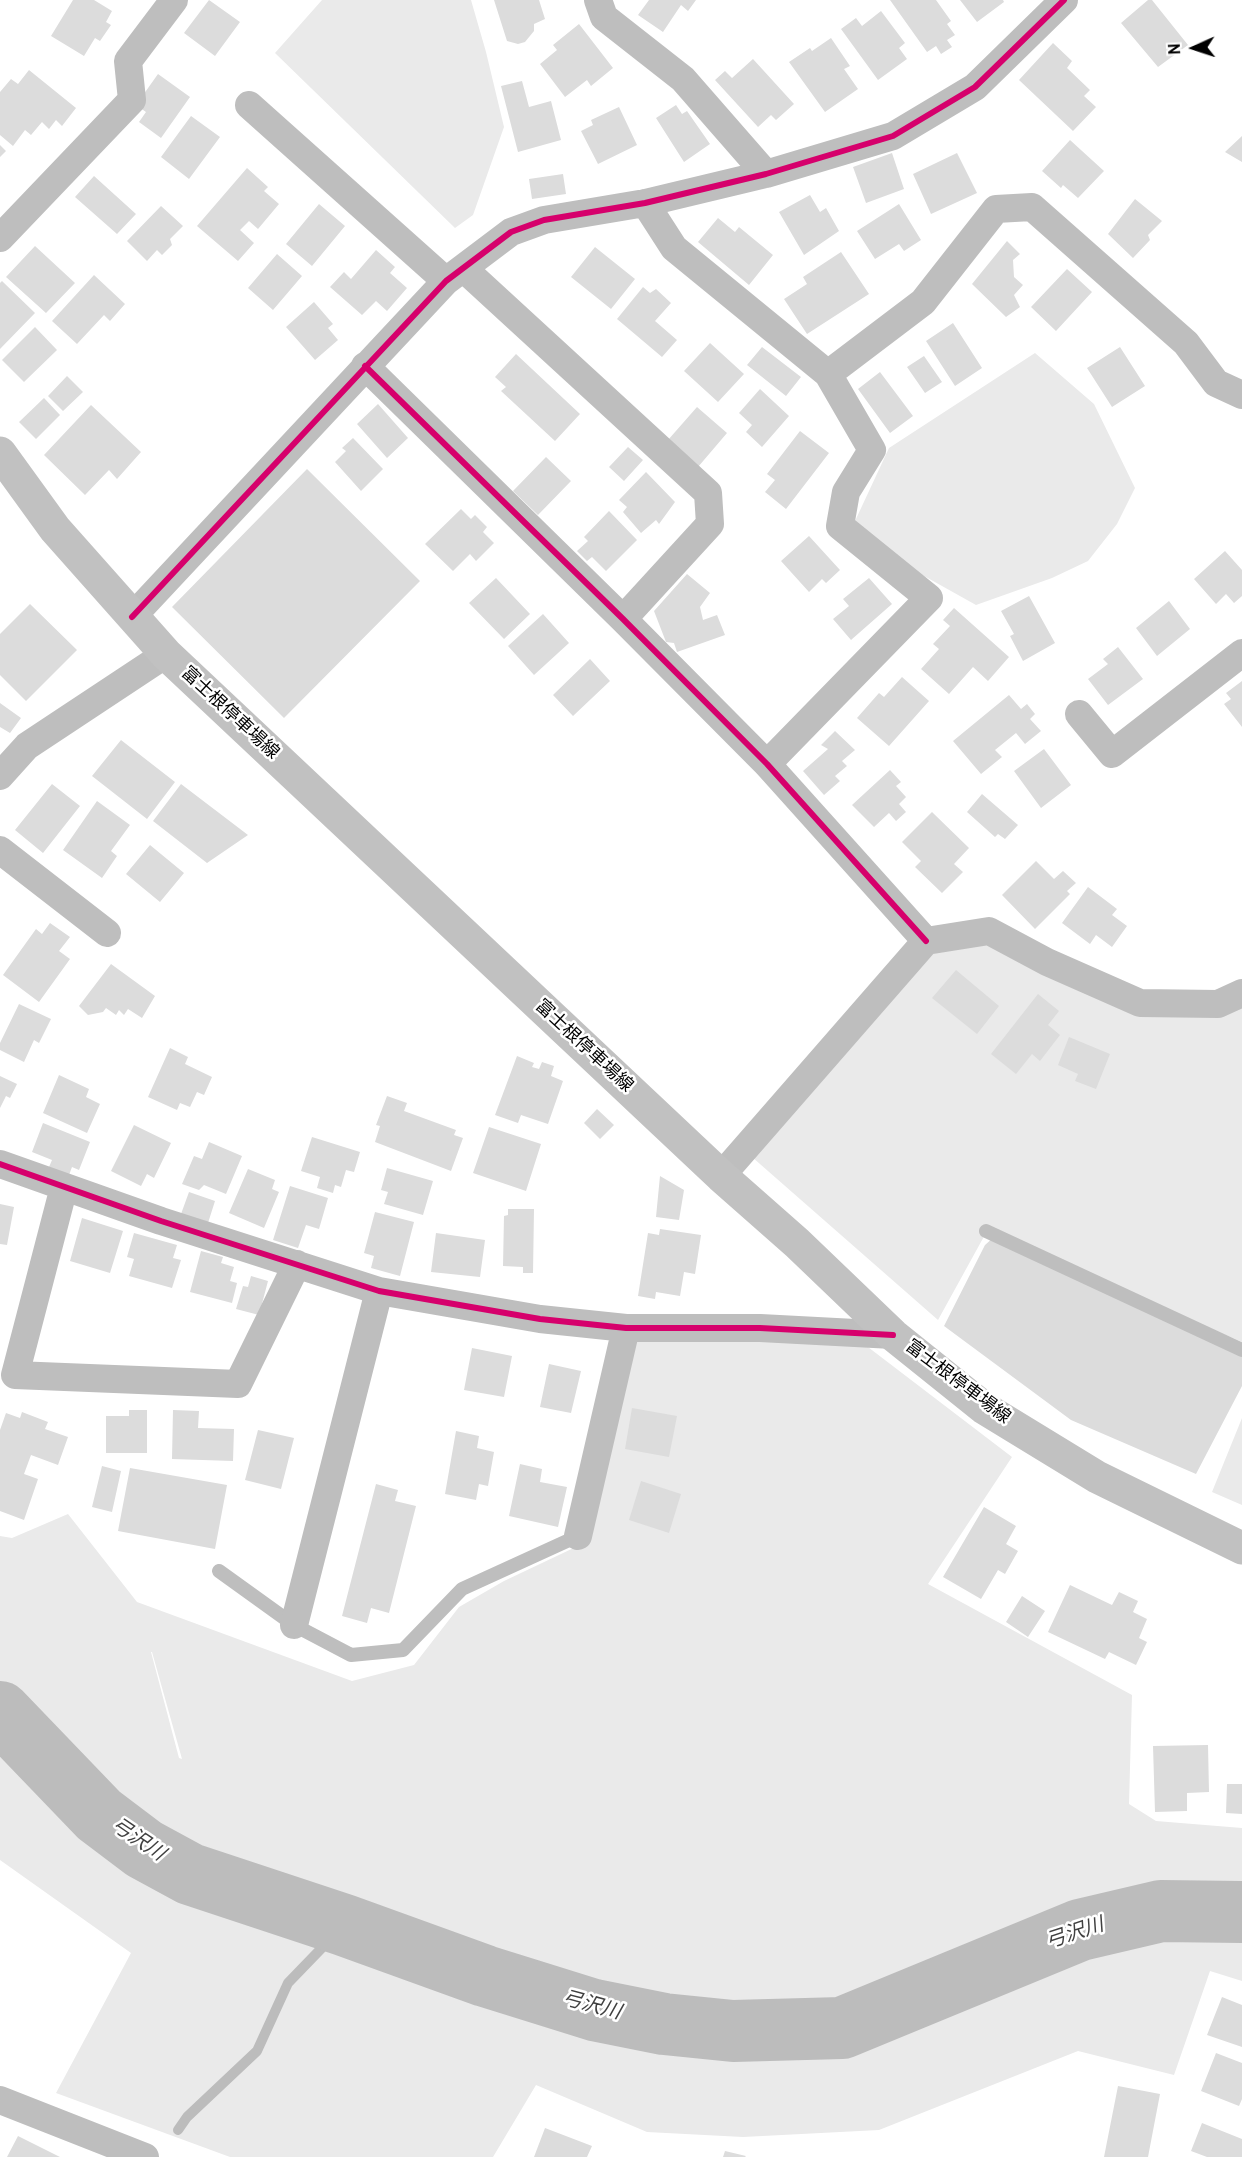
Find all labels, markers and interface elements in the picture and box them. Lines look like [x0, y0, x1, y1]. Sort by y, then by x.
north arrow [1164, 18, 1224, 78]
text: N [1166, 43, 1186, 55]
street label: 富士根停車場線 [176, 663, 282, 765]
street label: 富士根停車場線 [530, 996, 636, 1098]
street label: 富士根停車場線 [900, 1336, 1014, 1430]
water label: 弓沢川 [105, 1814, 169, 1868]
water label: 弓沢川 [1043, 1914, 1107, 1956]
water label: 弓沢川 [559, 1988, 623, 2026]

